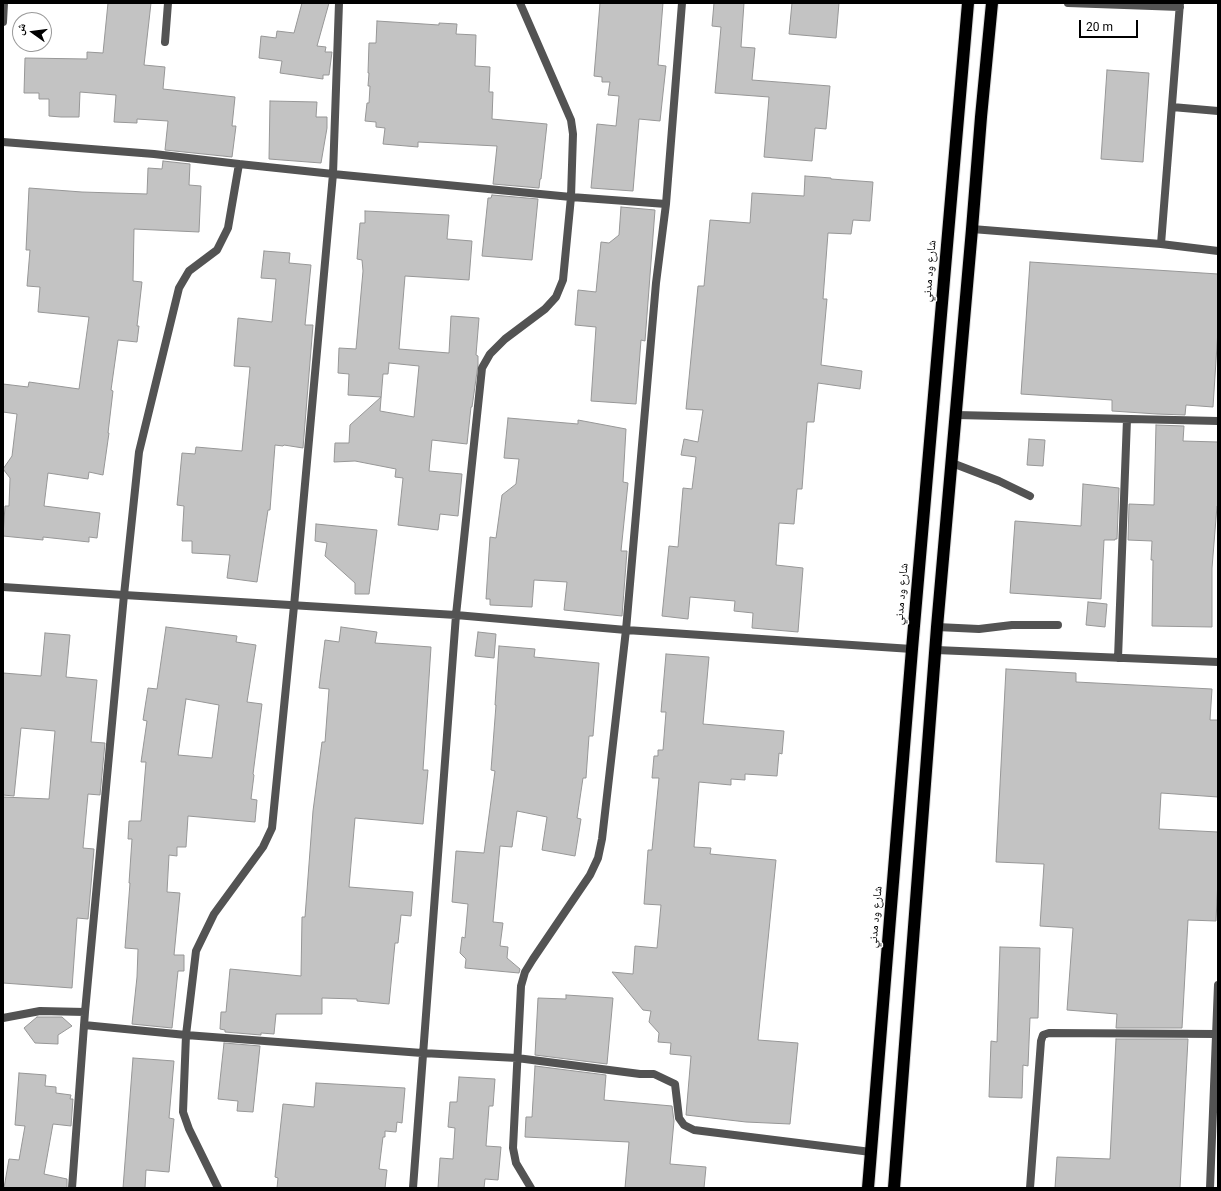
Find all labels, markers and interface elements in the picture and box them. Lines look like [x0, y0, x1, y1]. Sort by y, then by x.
north arrow [12, 12, 52, 52]
scale bar [1081, 12, 1140, 38]
text: 20 m [1086, 20, 1113, 34]
text: ش [13, 22, 29, 36]
street label: شارع ود مدني [920, 239, 940, 303]
street label: شارع ود مدني [892, 562, 912, 626]
street label: شارع ود مدني [866, 885, 886, 949]

